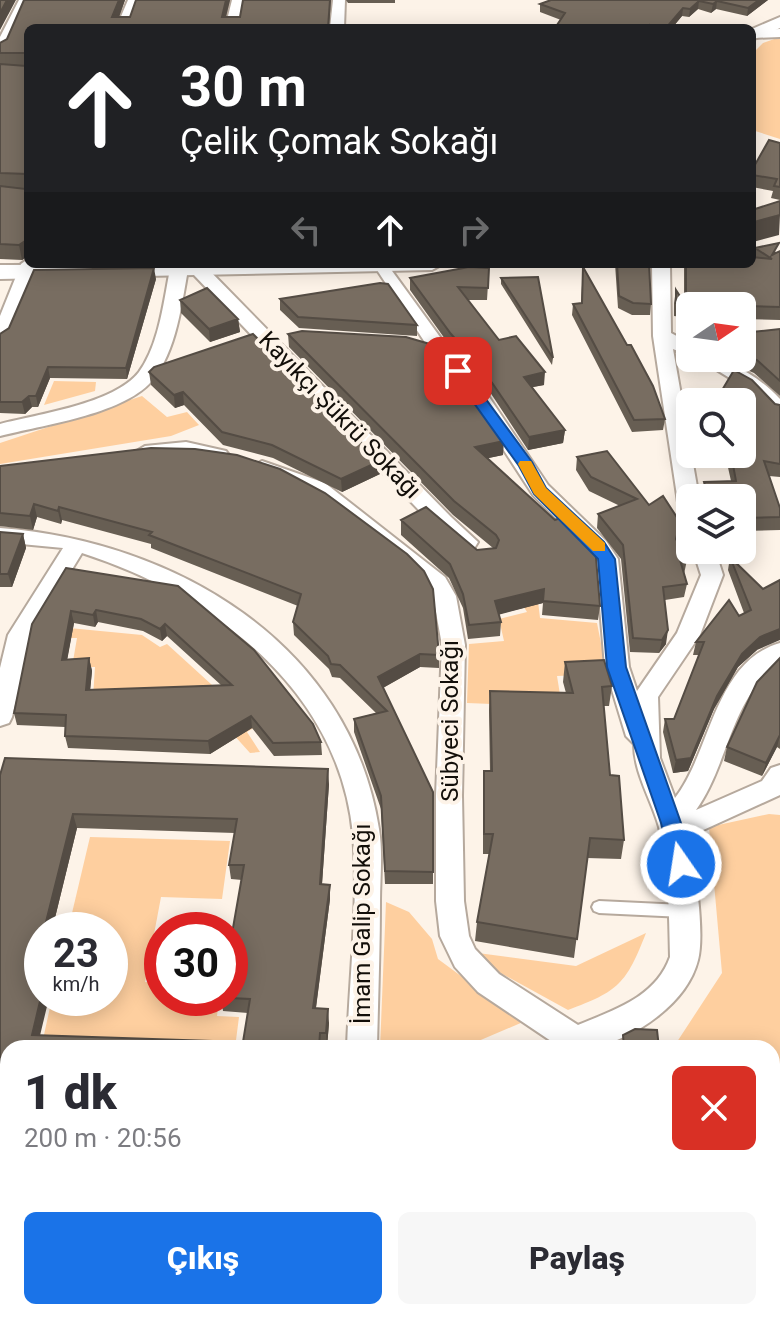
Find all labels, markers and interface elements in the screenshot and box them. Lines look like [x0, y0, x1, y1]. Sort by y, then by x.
text: 30 m [180, 54, 307, 120]
icon: ahead [48, 56, 152, 160]
text: Çelik Çomak Sokağı [180, 121, 498, 163]
icon: left [284, 208, 328, 252]
icon: ahead [368, 208, 412, 252]
icon: right [452, 208, 496, 252]
north arrow [676, 292, 756, 372]
map controls [676, 292, 756, 564]
street label: Kayıkçı Şükrü Sokağı [253, 326, 427, 504]
pin [424, 337, 492, 405]
icon: arrive [436, 349, 480, 393]
button: search [676, 388, 756, 468]
button: layers [676, 484, 756, 564]
street label: Sübyeci Sokağı [436, 640, 464, 802]
position arrow [639, 822, 723, 906]
street label: İmam Galip Sokağı [348, 824, 376, 1024]
speed limit sign: 30 [144, 912, 248, 1016]
text: 23 [53, 930, 99, 977]
text: km/h [53, 972, 99, 996]
text: 1 dk [24, 1064, 117, 1121]
button: close [672, 1066, 756, 1150]
text: 200 m · 20:56 [24, 1123, 182, 1153]
button: Çıkış [24, 1212, 382, 1304]
button: Paylaş [398, 1212, 756, 1304]

